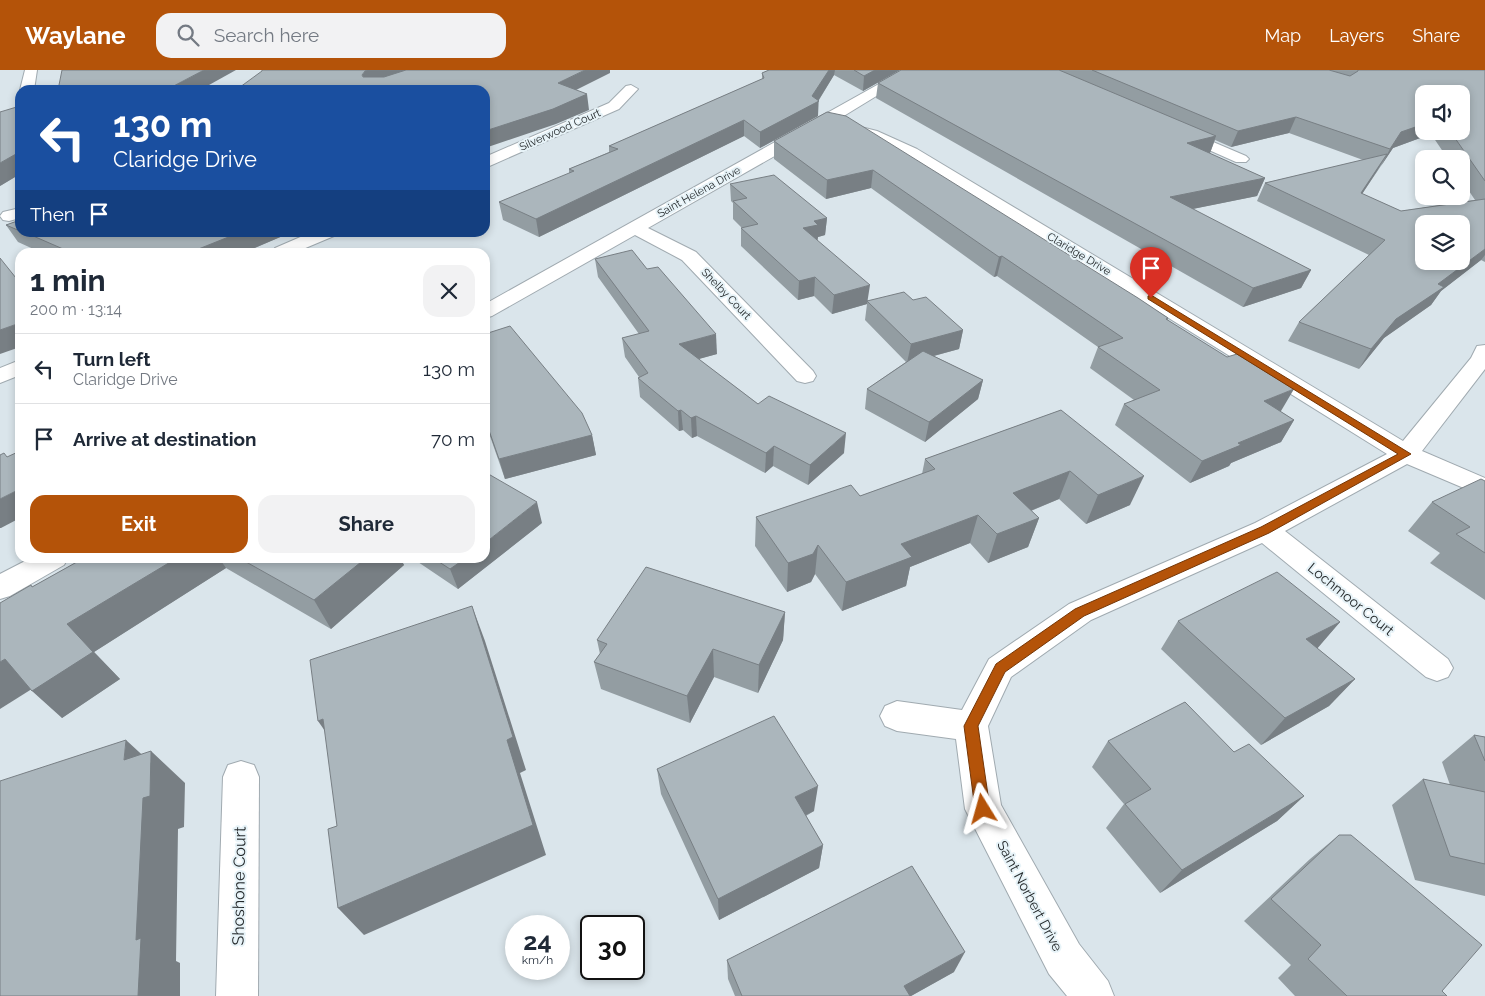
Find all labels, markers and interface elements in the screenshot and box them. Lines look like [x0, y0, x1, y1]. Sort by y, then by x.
search box [156, 13, 506, 58]
text: Waylane [25, 21, 126, 50]
icon: search [174, 21, 202, 49]
text: Search here [214, 24, 319, 46]
text: Map [1265, 25, 1301, 46]
text: Layers [1329, 25, 1384, 46]
text: Share [1412, 25, 1460, 46]
map controls [1415, 85, 1470, 270]
button: sound [1415, 85, 1470, 140]
text: 130 m [113, 104, 212, 145]
icon: left [30, 105, 95, 170]
street label: Silverwood Court [517, 106, 603, 154]
text: Claridge Drive [113, 146, 257, 172]
button: search [1415, 150, 1470, 205]
street label: Saint Helena Drive [655, 163, 743, 220]
icon: arrive [85, 200, 113, 228]
text: Then [30, 203, 75, 225]
button: layers [1415, 215, 1470, 270]
street label: Claridge Drive [1045, 230, 1114, 278]
pin [1130, 247, 1172, 298]
icon: arrive [1137, 254, 1165, 282]
text: 1 min [30, 263, 106, 298]
button: close [423, 265, 475, 317]
street label: Shelby Court [698, 266, 754, 322]
text: 200 m · 13:14 [30, 300, 122, 319]
text: Turn left [73, 348, 150, 370]
icon: left [30, 355, 58, 383]
text: 130 m [423, 358, 475, 380]
text: Claridge Drive [73, 370, 178, 389]
icon: arrive [30, 425, 58, 453]
text: Arrive at destination [73, 428, 257, 450]
text: 70 m [431, 428, 475, 450]
button: Exit [30, 495, 248, 553]
button: Share [258, 495, 475, 553]
street label: Lochmoor Court [1305, 560, 1397, 639]
position arrow [956, 782, 1008, 834]
street label: Shoshone Court [228, 826, 250, 946]
street label: Saint Norbert Drive [994, 838, 1066, 954]
speed limit sign: 30 [580, 915, 645, 980]
text: 24 [523, 926, 552, 956]
text: km/h [522, 953, 553, 967]

